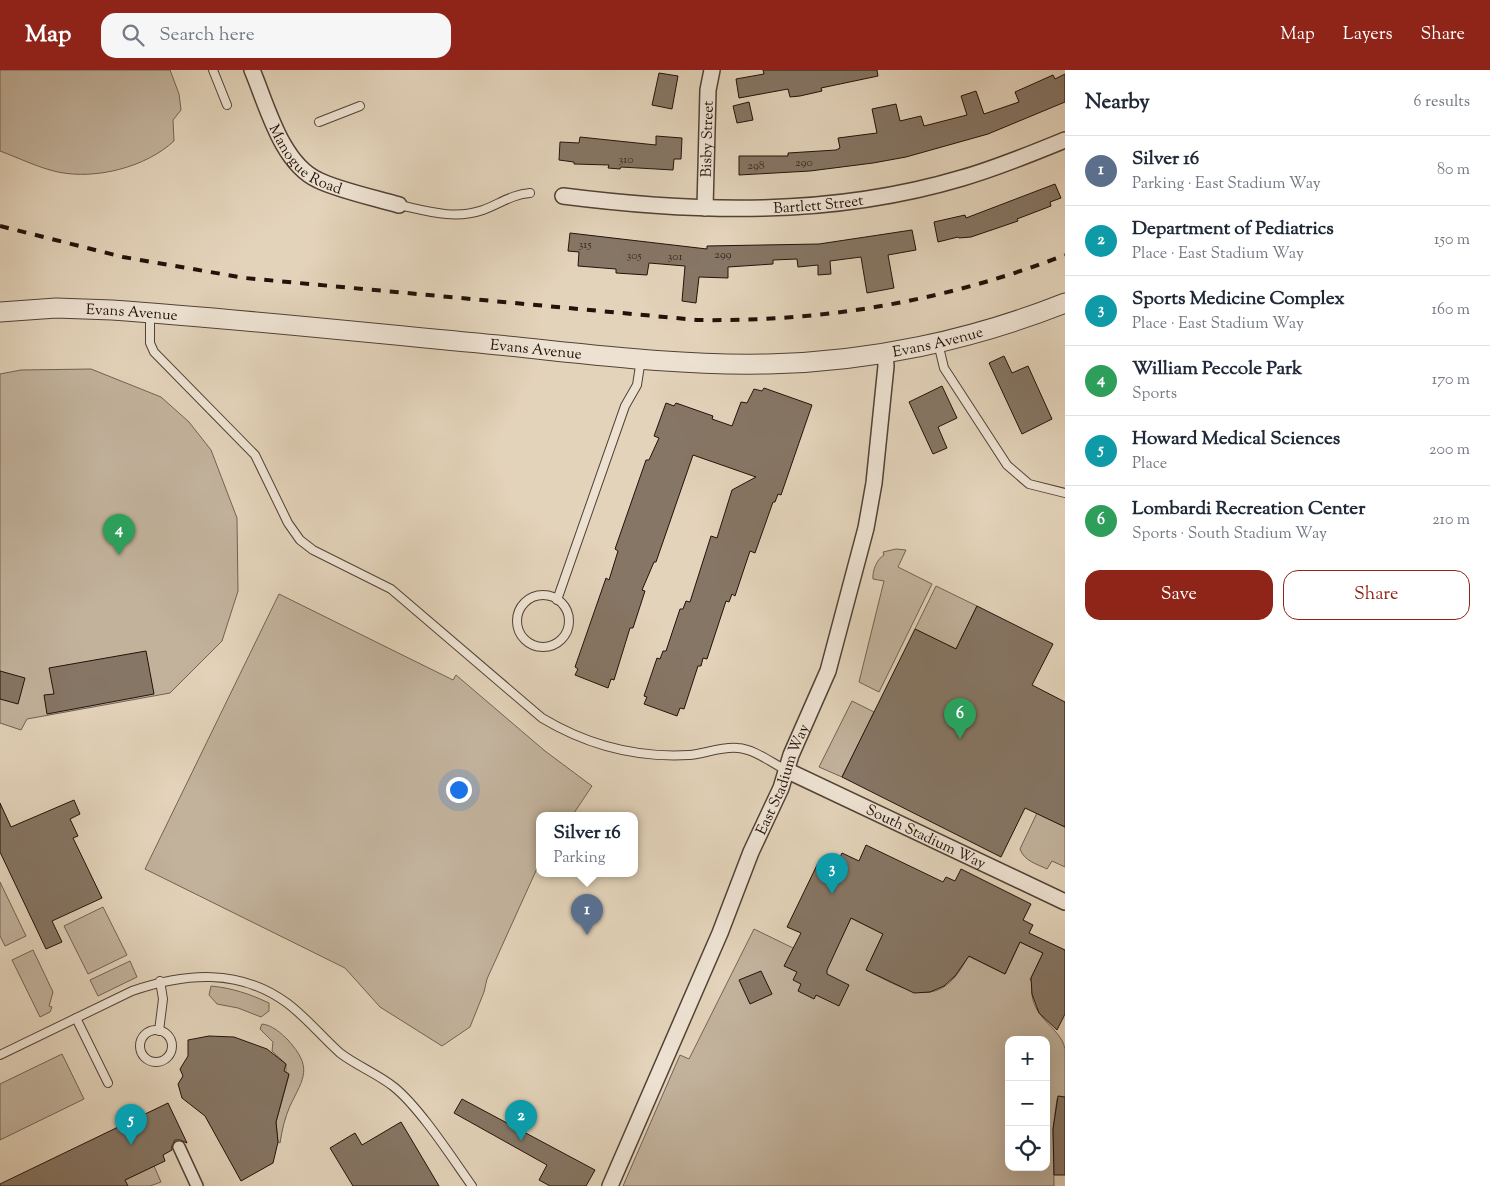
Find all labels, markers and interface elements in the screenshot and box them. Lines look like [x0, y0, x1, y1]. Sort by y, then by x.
search box [101, 13, 451, 58]
text: Map [25, 18, 71, 52]
icon: search [119, 21, 147, 49]
text: Search here [159, 22, 255, 49]
text: Map [1280, 22, 1315, 48]
text: Layers [1343, 22, 1393, 48]
text: Share [1421, 22, 1465, 48]
text: Nearby [1085, 88, 1150, 118]
text: 6 results [1414, 91, 1470, 114]
street label: Bisby Street [697, 100, 720, 178]
street label: Manogue Road [263, 121, 345, 201]
text: Silver 16 [1132, 146, 1199, 173]
house number: 310 [618, 151, 634, 169]
house number: 290 [795, 154, 813, 172]
house number: 298 [747, 157, 765, 175]
text: 1 [1098, 159, 1104, 182]
text: 80 m [1437, 159, 1470, 182]
text: Parking · East Stadium Way [1132, 173, 1321, 196]
street label: Bartlett Street [773, 191, 865, 220]
text: Department of Pediatrics [1132, 216, 1334, 243]
text: 2 [1097, 229, 1105, 252]
text: 150 m [1434, 229, 1470, 252]
house number: 315 [578, 236, 592, 254]
text: Place · East Stadium Way [1132, 243, 1304, 266]
house number: 299 [714, 246, 732, 264]
house number: 305 [626, 247, 642, 265]
house number: 301 [667, 248, 683, 266]
text: Sports Medicine Complex [1132, 286, 1345, 313]
text: 3 [1098, 299, 1104, 322]
text: 160 m [1432, 299, 1470, 322]
street label: Evans Avenue [85, 300, 178, 327]
text: Place · East Stadium Way [1132, 313, 1304, 336]
street label: Evans Avenue [891, 323, 986, 364]
street label: Evans Avenue [489, 335, 583, 366]
text: William Peccole Park [1132, 356, 1302, 383]
text: 4 [1097, 369, 1105, 392]
text: 170 m [1432, 369, 1470, 392]
text: Sports [1132, 383, 1177, 406]
text: Howard Medical Sciences [1132, 426, 1340, 453]
text: 5 [1098, 439, 1104, 462]
text: 200 m [1429, 439, 1470, 462]
text: Place [1132, 453, 1167, 476]
text: Lombardi Recreation Center [1132, 496, 1365, 523]
text: 6 [1097, 509, 1105, 532]
text: 210 m [1432, 509, 1470, 532]
pin: 4 [103, 514, 135, 555]
text: Sports · South Stadium Way [1132, 523, 1327, 546]
button: Save [1085, 570, 1273, 620]
button: Share [1283, 570, 1470, 620]
pin: 6 [944, 698, 976, 739]
street label: East Stadium Way [752, 721, 816, 839]
your location [446, 777, 472, 803]
street label: South Stadium Way [862, 800, 989, 875]
popup [536, 812, 638, 877]
text: Silver 16 [553, 820, 621, 847]
text: Parking [553, 847, 606, 870]
pin: 3 [816, 853, 848, 894]
pin: 1 [571, 894, 603, 935]
map controls [1005, 1036, 1050, 1171]
button: + [1005, 1036, 1050, 1081]
button: − [1005, 1081, 1050, 1126]
pin: 2 [505, 1100, 537, 1141]
pin: 5 [115, 1104, 147, 1145]
button: locate [1005, 1126, 1050, 1171]

